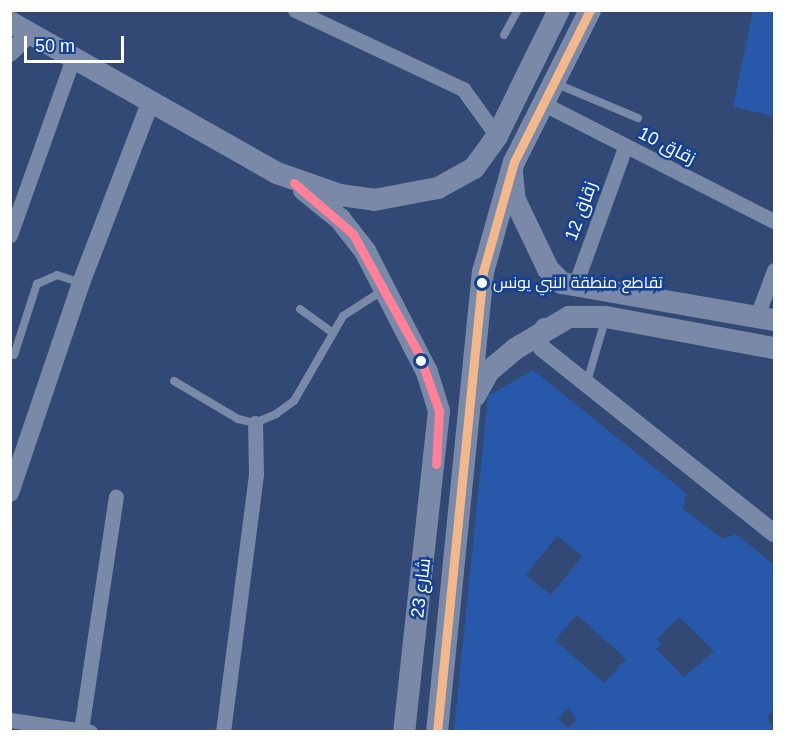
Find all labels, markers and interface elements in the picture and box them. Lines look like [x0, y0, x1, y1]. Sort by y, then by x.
scale bar [27, 24, 128, 62]
text: 50 m [35, 36, 75, 56]
street label: زقاق 10 [635, 122, 699, 170]
street label: زقاق 12 [560, 178, 602, 244]
place label: تقاطع منطقة النبي يونس [493, 273, 663, 293]
marker: تقاطع منطقة النبي يونس [476, 277, 488, 289]
unlabelled marker [415, 355, 427, 367]
street label: شارع 23 [407, 557, 435, 619]

